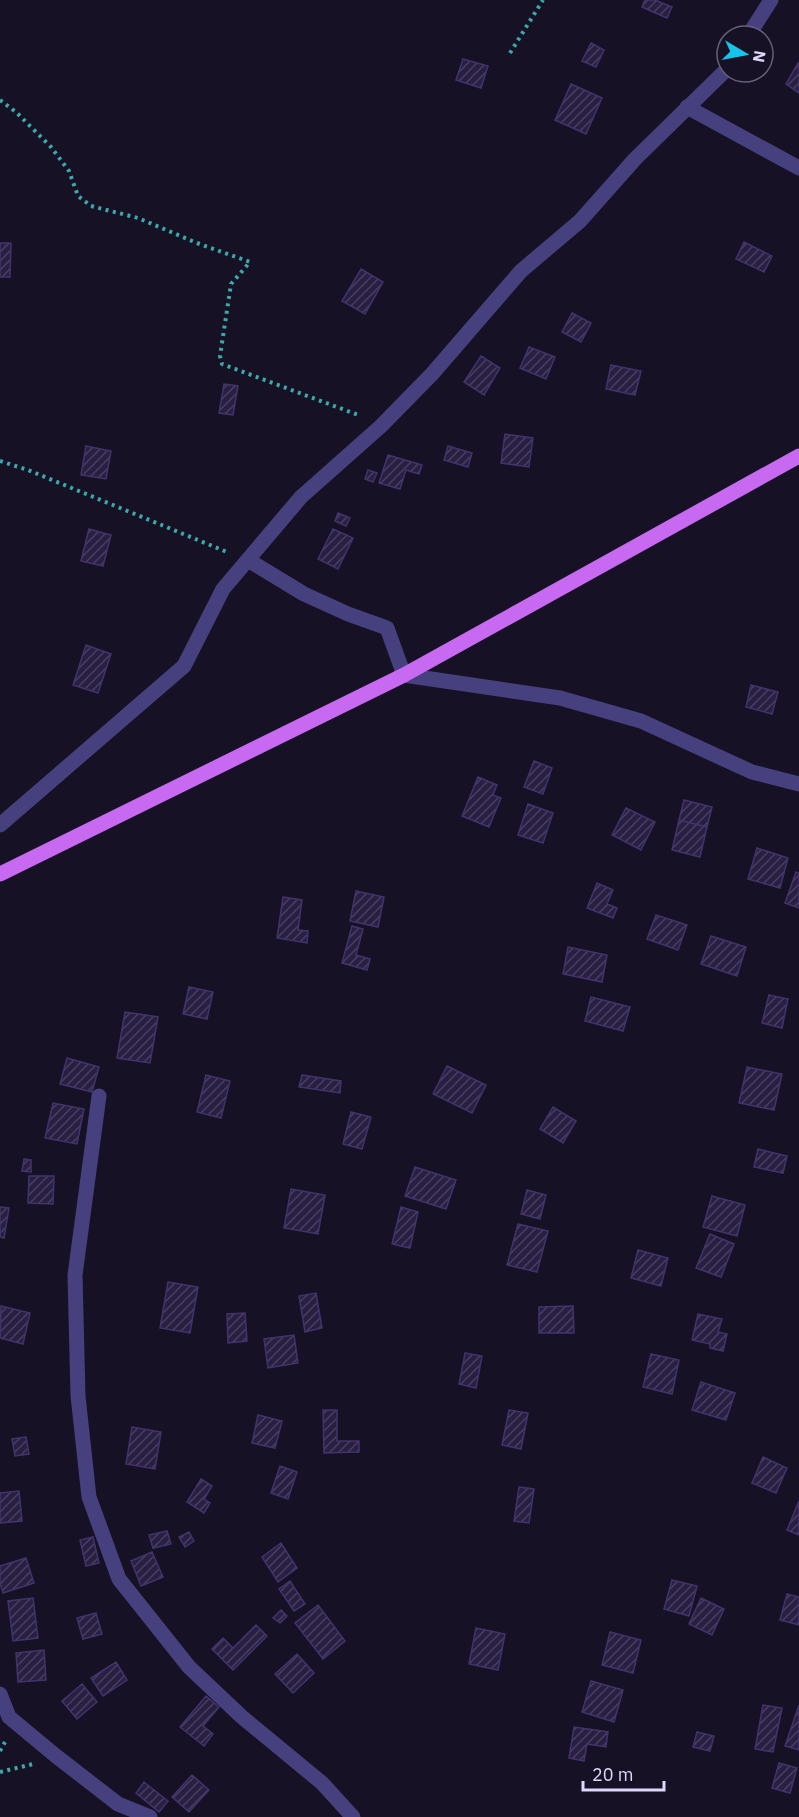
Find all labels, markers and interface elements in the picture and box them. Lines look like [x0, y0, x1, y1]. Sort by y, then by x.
north arrow [715, 24, 775, 84]
text: N [749, 49, 771, 64]
scale bar [583, 1754, 664, 1792]
text: 20 m [592, 1763, 634, 1786]

